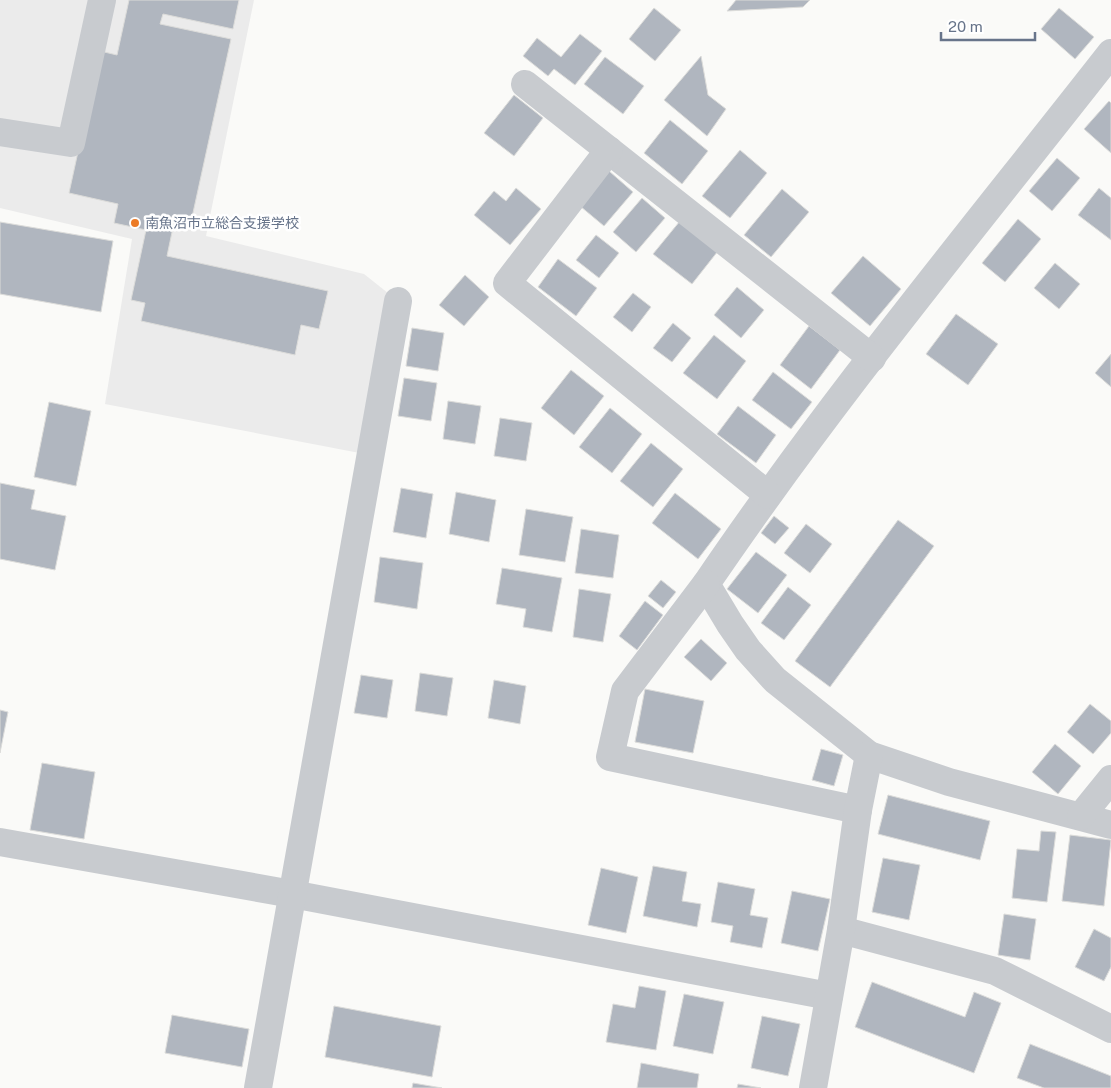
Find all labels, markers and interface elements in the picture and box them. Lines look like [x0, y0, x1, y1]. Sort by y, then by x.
scale bar [941, 10, 1035, 42]
text: 20 m [948, 18, 983, 35]
place label: 南魚沼市立総合支援学校 [145, 215, 299, 231]
marker: 南魚沼市立総合支援学校 [129, 217, 141, 229]

